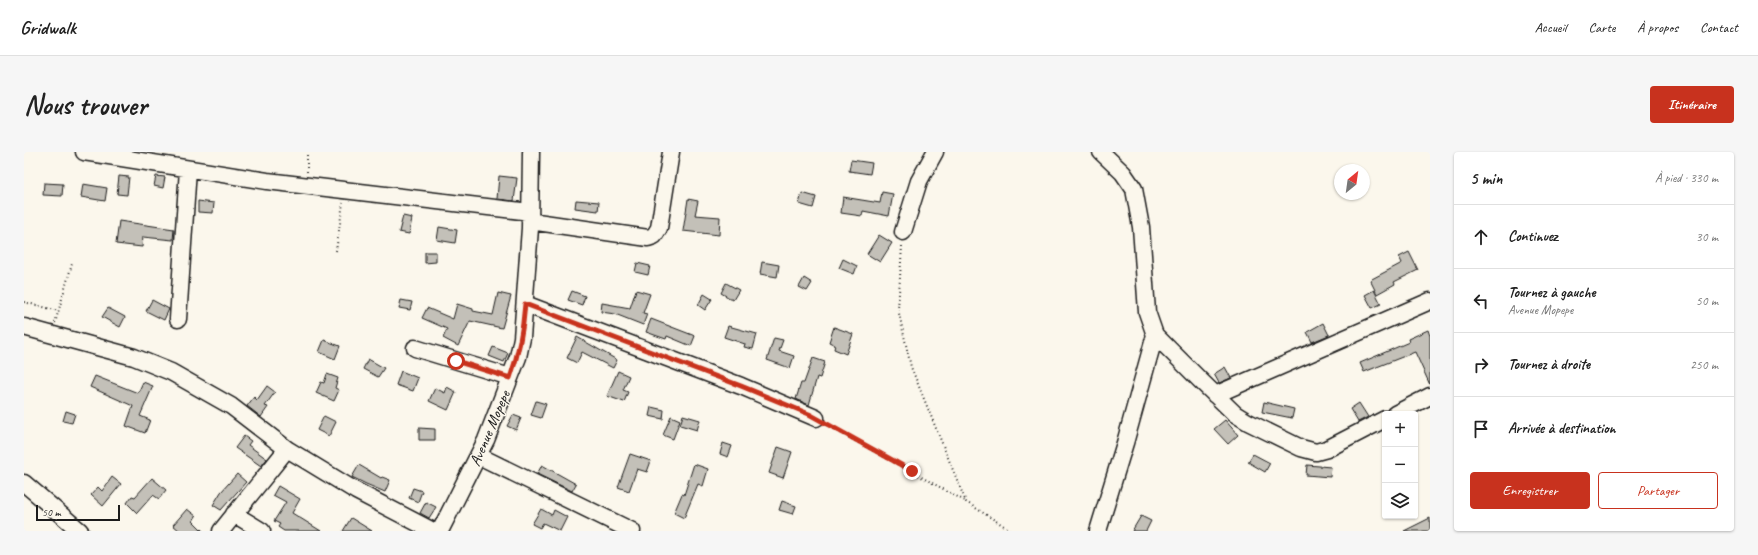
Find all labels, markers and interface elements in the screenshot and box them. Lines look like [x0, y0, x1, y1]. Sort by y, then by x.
text: Gridwalk [20, 16, 76, 40]
text: Accueil [1535, 19, 1566, 36]
text: Carte [1588, 19, 1615, 36]
text: À propos [1637, 19, 1678, 36]
text: Contact [1700, 19, 1738, 36]
button: Itinéraire [1650, 86, 1734, 123]
text: Nous trouver [24, 87, 147, 122]
north arrow [1334, 164, 1370, 200]
text: 5 min [1470, 168, 1502, 189]
text: À pied · 330 m [1655, 170, 1718, 186]
icon: ahead [1470, 226, 1492, 248]
text: Continuez [1508, 227, 1558, 246]
text: 30 m [1696, 229, 1718, 245]
text: Tournez à gauche [1508, 283, 1595, 302]
icon: left [1470, 290, 1492, 312]
text: 50 m [1696, 293, 1718, 309]
text: Avenue Mopepe [1508, 302, 1573, 318]
route start [447, 352, 465, 370]
icon: right [1470, 354, 1492, 376]
text: Tournez à droite [1508, 355, 1590, 374]
text: 250 m [1690, 357, 1718, 373]
street label: Avenue Mopepe [465, 386, 516, 469]
map controls [1382, 411, 1418, 519]
button: + [1382, 411, 1418, 447]
icon: arrive [1470, 418, 1492, 440]
text: Arrivée à destination [1508, 419, 1616, 438]
button: − [1382, 447, 1418, 483]
route end [903, 462, 921, 480]
button: Enregistrer [1470, 472, 1590, 509]
button: Partager [1598, 472, 1718, 509]
button: layers [1382, 483, 1418, 519]
scale bar [36, 503, 120, 522]
text: 50 m [42, 505, 61, 519]

